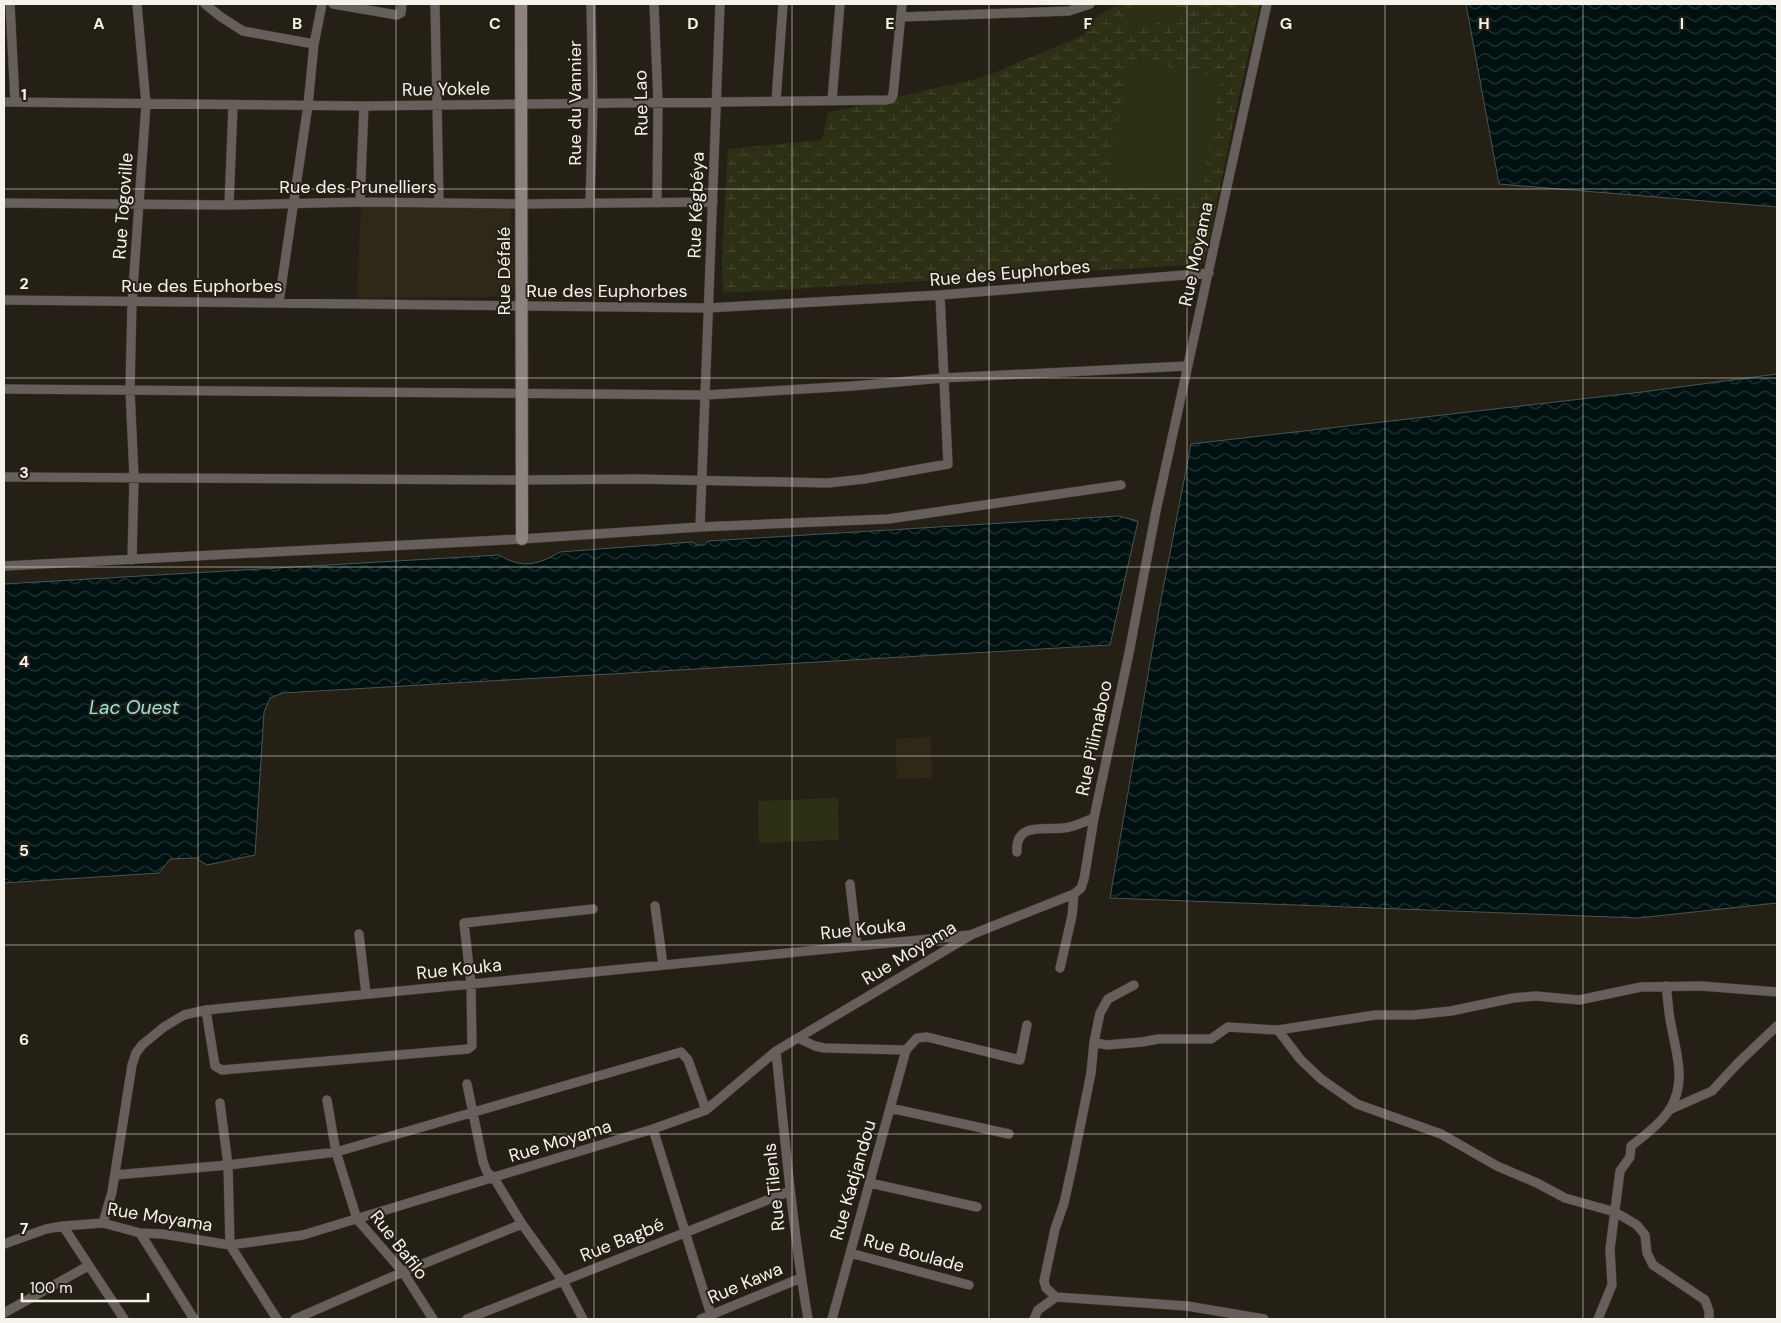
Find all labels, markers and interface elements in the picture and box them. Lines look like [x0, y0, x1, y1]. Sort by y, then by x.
text: A [93, 13, 105, 34]
text: B [292, 13, 302, 34]
text: C [489, 13, 501, 34]
text: D [687, 13, 699, 34]
text: E [885, 13, 895, 34]
text: F [1084, 13, 1093, 34]
text: G [1280, 13, 1292, 34]
text: H [1478, 13, 1490, 34]
text: I [1680, 13, 1684, 34]
street label: Rue du Vannier [563, 40, 587, 166]
street label: Rue Lao [628, 70, 654, 136]
street label: Rue Yokele [402, 76, 490, 102]
text: 1 [21, 84, 27, 105]
street label: Rue Kégbéya [682, 151, 710, 259]
street label: Rue Togoville [107, 152, 139, 260]
street label: Rue des Prunelliers [279, 175, 437, 199]
street label: Rue Moyama [1173, 200, 1219, 308]
street label: Rue Défalé [492, 227, 516, 315]
street label: Rue des Euphorbes [929, 254, 1091, 292]
text: 2 [19, 273, 29, 294]
street label: Rue des Euphorbes [121, 274, 283, 298]
street label: Rue des Euphorbes [526, 279, 688, 303]
text: 3 [19, 462, 29, 483]
text: 4 [19, 651, 29, 672]
street label: Rue Pilimaboo [1070, 678, 1118, 798]
water label: Lac Ouest [89, 695, 180, 720]
text: 5 [19, 840, 29, 861]
street label: Rue Kouka [819, 913, 907, 945]
street label: Rue Moyama [857, 915, 961, 991]
street label: Rue Kouka [415, 953, 503, 985]
text: 6 [19, 1029, 29, 1050]
street label: Rue Moyama [506, 1114, 614, 1168]
street label: Rue Kadjandou [824, 1117, 882, 1243]
street label: Rue Tilenls [757, 1142, 791, 1232]
street label: Rue Moyama [106, 1197, 214, 1237]
street label: Rue Bafilo [364, 1206, 434, 1284]
street label: Rue Bagbé [577, 1212, 667, 1268]
text: 7 [20, 1218, 29, 1239]
street label: Rue Boulade [861, 1228, 967, 1278]
street label: Rue Kawa [704, 1257, 786, 1309]
scale bar [22, 1270, 149, 1302]
text: 100 m [30, 1278, 73, 1298]

